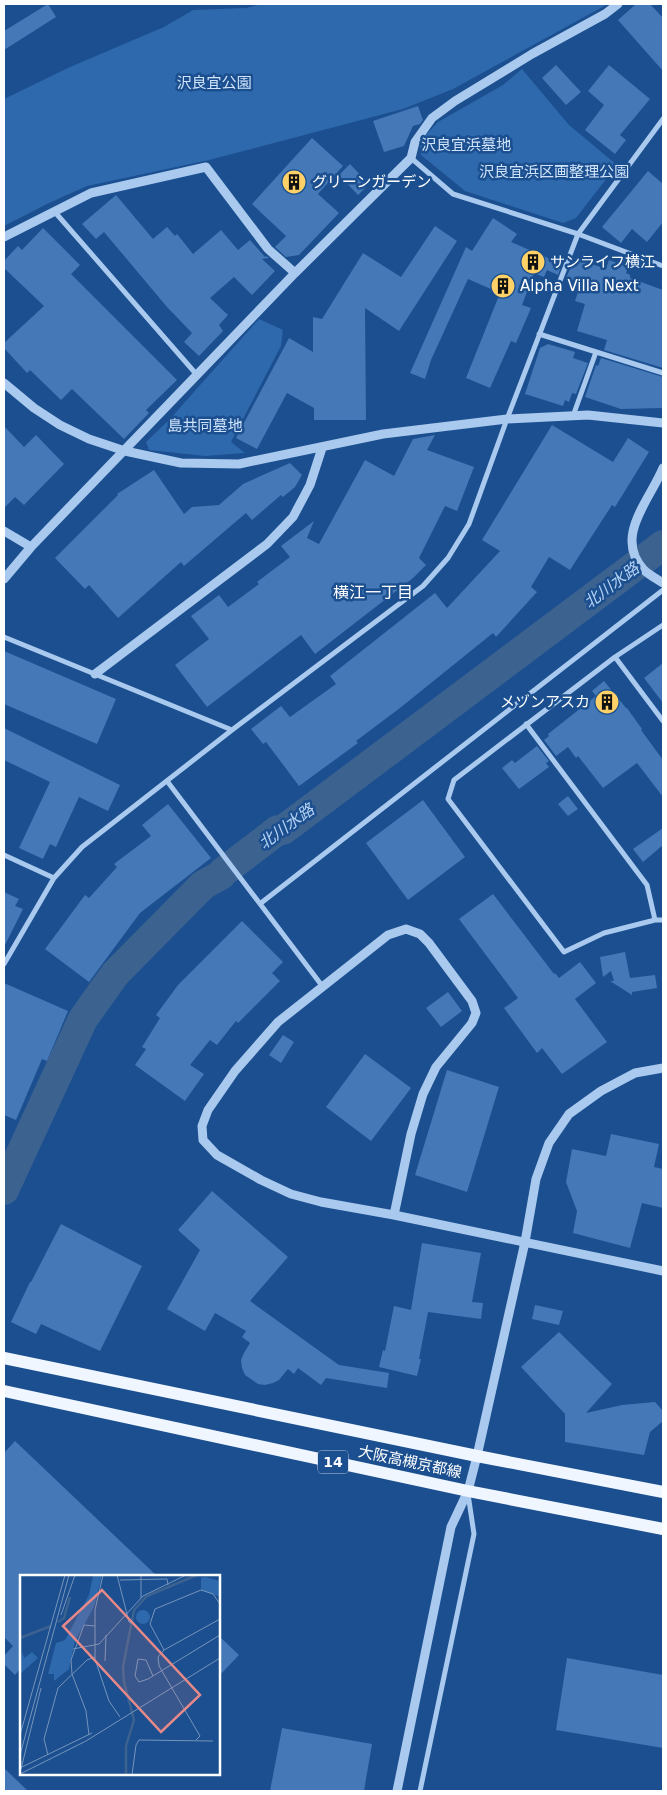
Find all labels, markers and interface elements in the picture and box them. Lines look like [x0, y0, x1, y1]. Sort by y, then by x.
park label: 沢良宜公園 [176, 74, 252, 92]
park label: 沢良宜浜墓地 [421, 136, 511, 154]
park label: 沢良宜浜区画整理公園 [479, 163, 629, 181]
building icon: グリーンガーデン [281, 169, 307, 195]
place label: グリーンガーデン [312, 173, 431, 191]
building icon: サンライフ横江 [520, 249, 546, 275]
place label: サンライフ横江 [550, 253, 655, 271]
building icon: Alpha Villa Next [490, 273, 516, 299]
place label: Alpha Villa Next [520, 277, 639, 295]
park label: 島共同墓地 [167, 417, 243, 435]
water label: 北川水路 [580, 557, 644, 612]
district label: 横江一丁目 [333, 583, 413, 602]
building icon: メゾンアスカ [594, 689, 620, 715]
place label: メゾンアスカ [500, 693, 590, 711]
water label: 北川水路 [255, 799, 319, 853]
street label: 大阪高槻京都線 [357, 1442, 463, 1482]
road number: 14 [318, 1450, 348, 1474]
inset map [20, 1575, 220, 1775]

